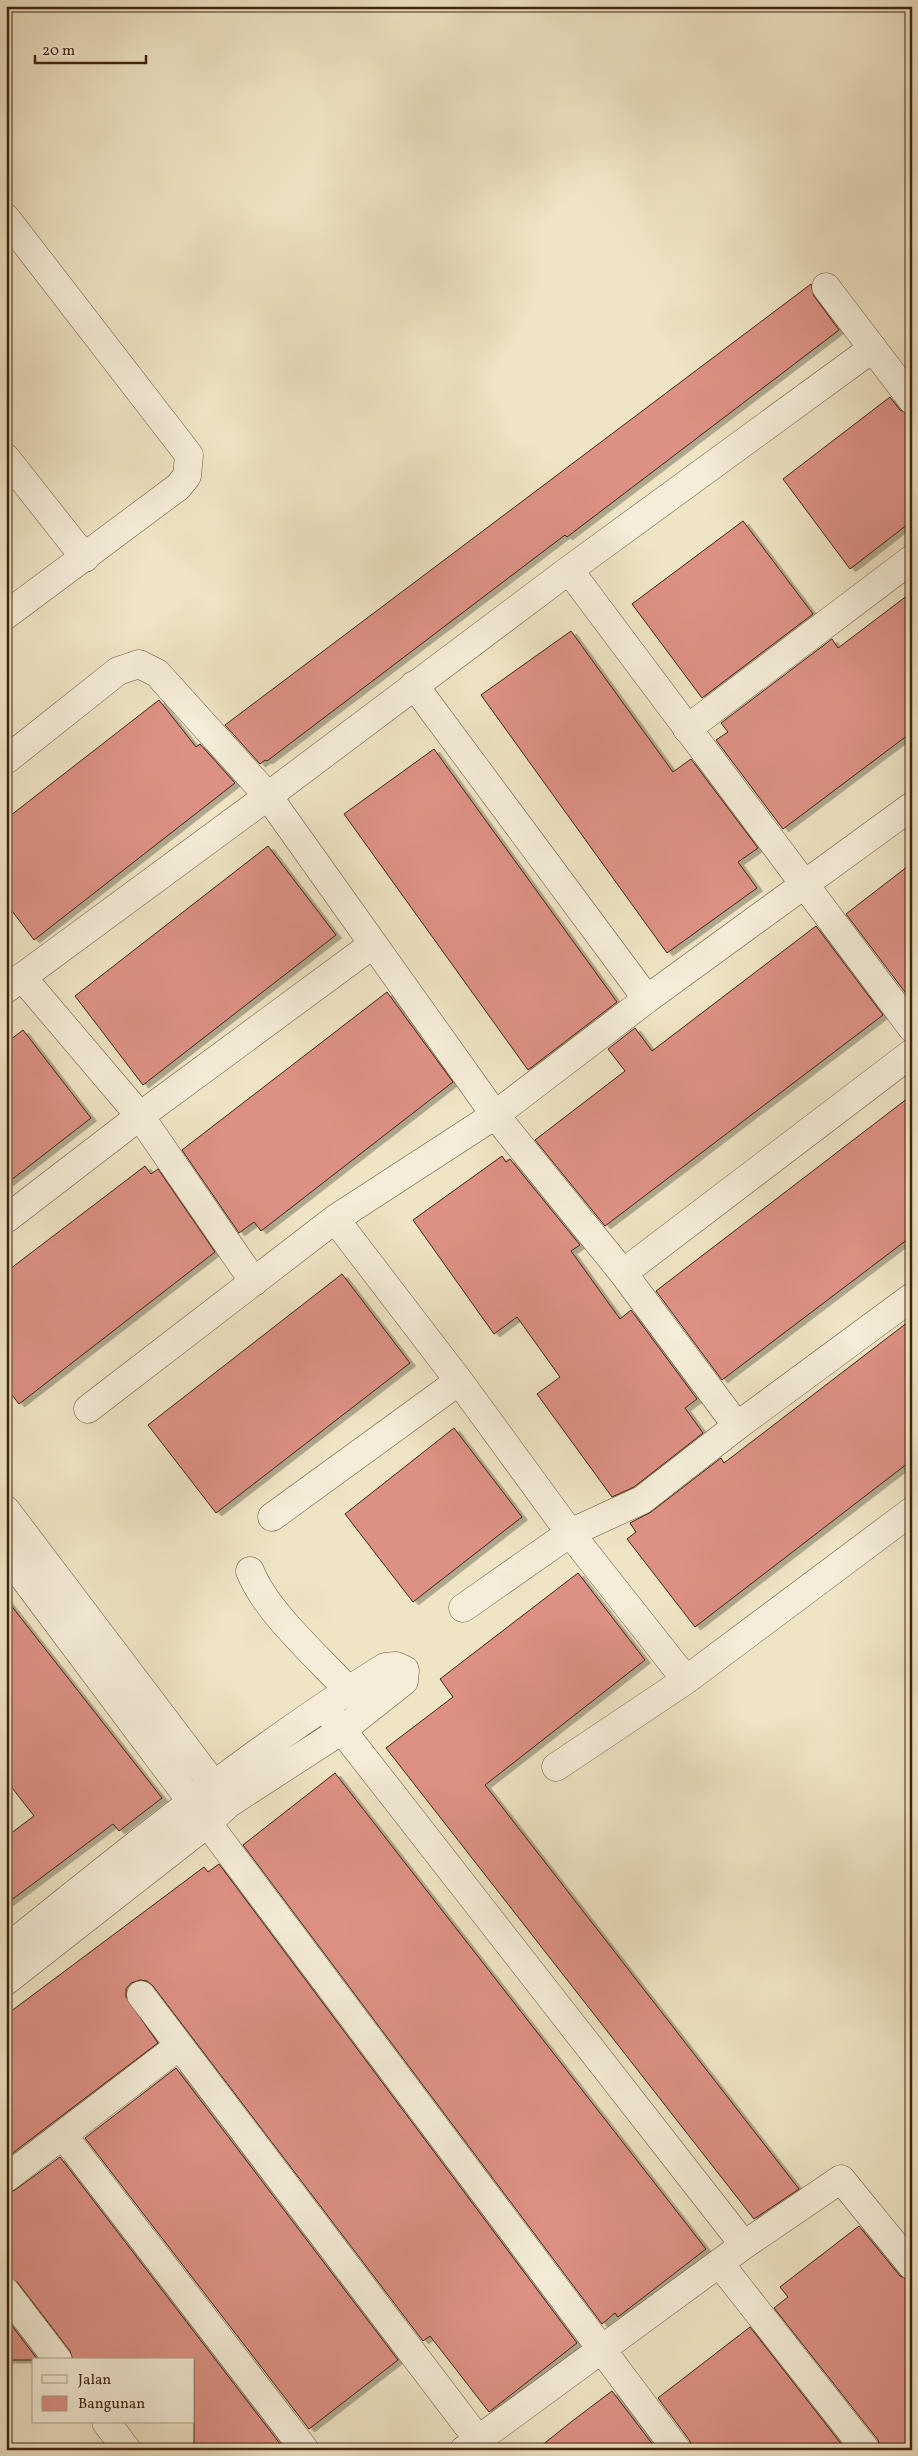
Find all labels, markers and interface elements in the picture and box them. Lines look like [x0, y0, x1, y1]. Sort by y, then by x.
scale bar [35, 32, 146, 64]
text: 20 m [42, 41, 75, 62]
legend [32, 2358, 195, 2424]
text: Jalan [78, 2370, 111, 2391]
text: Bangunan [78, 2394, 145, 2415]

